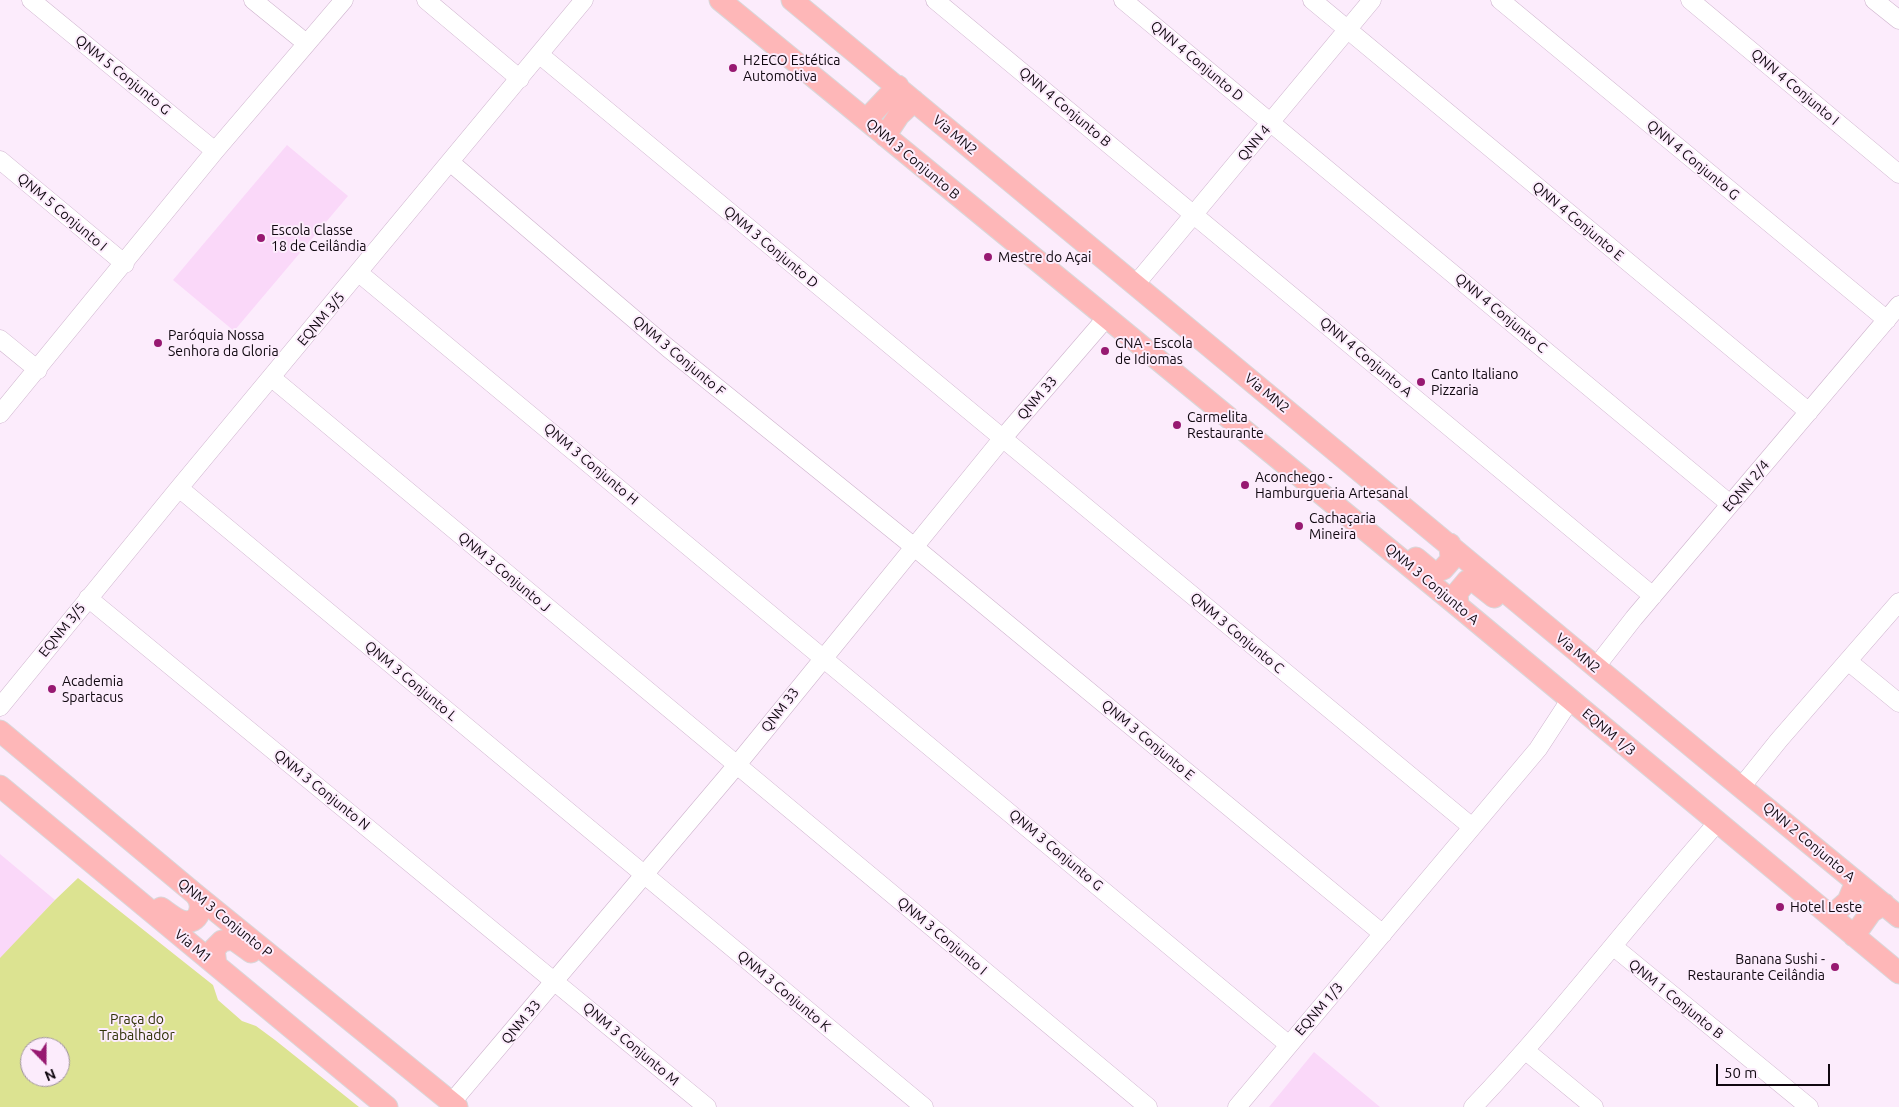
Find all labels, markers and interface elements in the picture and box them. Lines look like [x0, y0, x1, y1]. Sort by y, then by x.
street label: QNN 4 Conjunto D [1147, 17, 1247, 105]
street label: QNM 5 Conjunto G [72, 31, 174, 119]
street label: QNN 4 Conjunto I [1748, 45, 1842, 129]
place label: H2ECO Estética Automotiva [743, 52, 840, 84]
marker: H2ECO Estética Automotiva [727, 62, 739, 74]
street label: QNN 4 Conjunto B [1016, 64, 1114, 150]
street label: Via MN2 [929, 111, 981, 159]
street label: QNM 3 Conjunto B [863, 115, 963, 203]
street label: QNN 4 Conjunto G [1643, 116, 1743, 204]
street label: QNN 4 [1234, 122, 1274, 164]
street label: QNM 5 Conjunto I [14, 170, 110, 254]
street label: QNN 4 Conjunto E [1529, 178, 1627, 264]
street label: QNM 3 Conjunto D [720, 203, 822, 291]
place label: Escola Classe 18 de Ceilândia [271, 222, 366, 254]
marker: Escola Classe 18 de Ceilândia [255, 232, 267, 244]
place label: Mestre do Açai [998, 249, 1091, 265]
marker: Mestre do Açai [982, 251, 994, 263]
street label: QNN 4 Conjunto C [1452, 270, 1550, 356]
street label: EQNM 3/5 [294, 289, 348, 349]
street label: QNM 3 Conjunto F [629, 312, 729, 400]
street label: QNN 4 Conjunto A [1316, 314, 1416, 400]
place label: Paróquia Nossa Senhora da Gloria [168, 327, 279, 360]
place label: CNA - Escola de Idiomas [1115, 335, 1193, 368]
marker: Paróquia Nossa Senhora da Gloria [152, 337, 164, 349]
marker: CNA - Escola de Idiomas [1099, 345, 1111, 357]
place label: Canto Italiano Pizzaria [1431, 366, 1518, 398]
street label: Via MN2 [1241, 370, 1293, 416]
street label: QNM 33 [1014, 373, 1060, 423]
marker: Canto Italiano Pizzaria [1415, 376, 1427, 388]
place label: Carmelita Restaurante [1187, 409, 1264, 442]
marker: Carmelita Restaurante [1171, 419, 1183, 431]
street label: QNM 3 Conjunto H [540, 420, 642, 508]
street label: EQNN 2/4 [1719, 457, 1773, 515]
place label: Aconchego - Hamburgueria Artesanal [1255, 469, 1408, 502]
marker: Aconchego - Hamburgueria Artesanal [1239, 479, 1251, 491]
place label: Cachaçaria Mineira [1309, 510, 1376, 542]
marker: Cachaçaria Mineira [1293, 520, 1305, 532]
street label: QNM 3 Conjunto J [454, 529, 554, 615]
street label: QNM 3 Conjunto A [1382, 540, 1482, 628]
street label: QNM 3 Conjunto C [1187, 589, 1287, 677]
street label: EQNM 3/5 [35, 600, 89, 660]
street label: Via MN2 [1552, 629, 1604, 677]
street label: QNM 3 Conjunto L [361, 637, 461, 725]
place label: Academia Spartacus [62, 673, 123, 706]
marker: Academia Spartacus [46, 683, 58, 695]
street label: QNM 33 [757, 684, 803, 736]
street label: QNM 3 Conjunto E [1098, 696, 1198, 784]
street label: EQNM 1/3 [1579, 705, 1639, 759]
street label: QNM 3 Conjunto N [271, 746, 373, 834]
street label: QNN 2 Conjunto A [1759, 799, 1859, 885]
street label: QNM 3 Conjunto G [1006, 806, 1106, 894]
street label: QNM 3 Conjunto P [174, 875, 276, 961]
street label: QNM 3 Conjunto I [894, 894, 990, 978]
place label: Hotel Leste [1790, 899, 1862, 915]
marker: Hotel Leste [1774, 901, 1786, 913]
street label: Via M1 [171, 926, 215, 966]
street label: QNM 3 Conjunto K [734, 947, 834, 1035]
place label: Banana Sushi - Restaurante Ceilândia [1688, 951, 1825, 984]
street label: QNM 1 Conjunto B [1625, 956, 1727, 1042]
marker: Banana Sushi - Restaurante Ceilândia [1829, 961, 1841, 973]
street label: EQNM 1/3 [1291, 979, 1347, 1039]
street label: QNM 33 [498, 997, 544, 1047]
street label: QNM 3 Conjunto M [579, 999, 683, 1089]
park label: Praça do Trabalhador [99, 1011, 175, 1044]
north arrow [20, 1037, 70, 1087]
scale bar [1719, 1054, 1833, 1086]
text: 50 m [1724, 1064, 1757, 1081]
text: N [42, 1066, 58, 1084]

